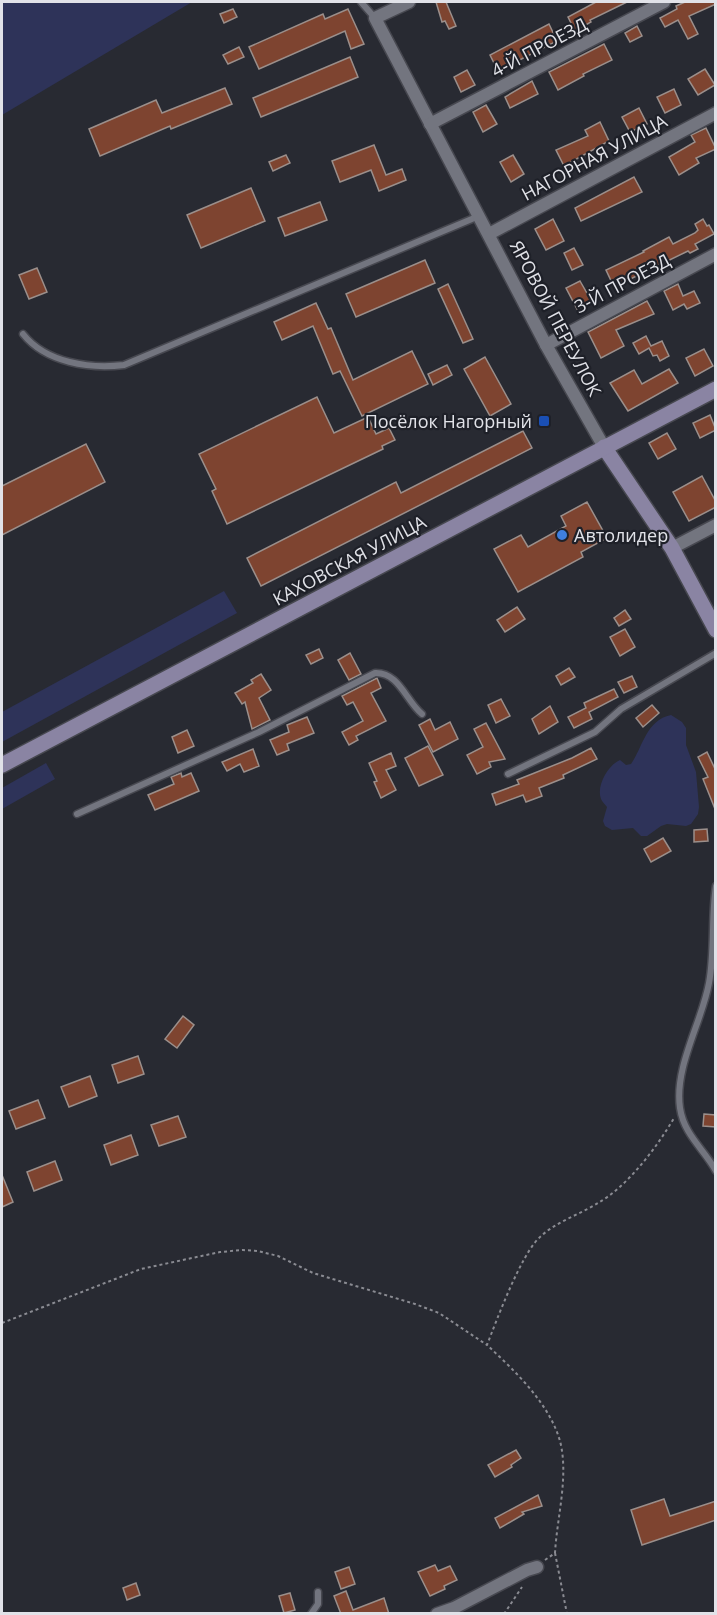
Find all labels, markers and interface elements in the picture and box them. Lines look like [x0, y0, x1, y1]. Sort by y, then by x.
street label: 4-Й ПРОЕЗД [487, 12, 591, 82]
street label: НАГОРНАЯ УЛИЦА [517, 108, 672, 206]
street label: ЯРОВОЙ ПЕРЕУЛОК [505, 236, 607, 400]
street label: 3-Й ПРОЕЗД [570, 248, 674, 318]
place label: Посёлок Нагорный [365, 409, 532, 433]
marker: Посёлок Нагорный [537, 414, 551, 428]
street label: КАХОВСКАЯ УЛИЦА [268, 509, 430, 611]
place label: Автолидер [574, 523, 668, 547]
marker: Автолидер [555, 528, 569, 542]

